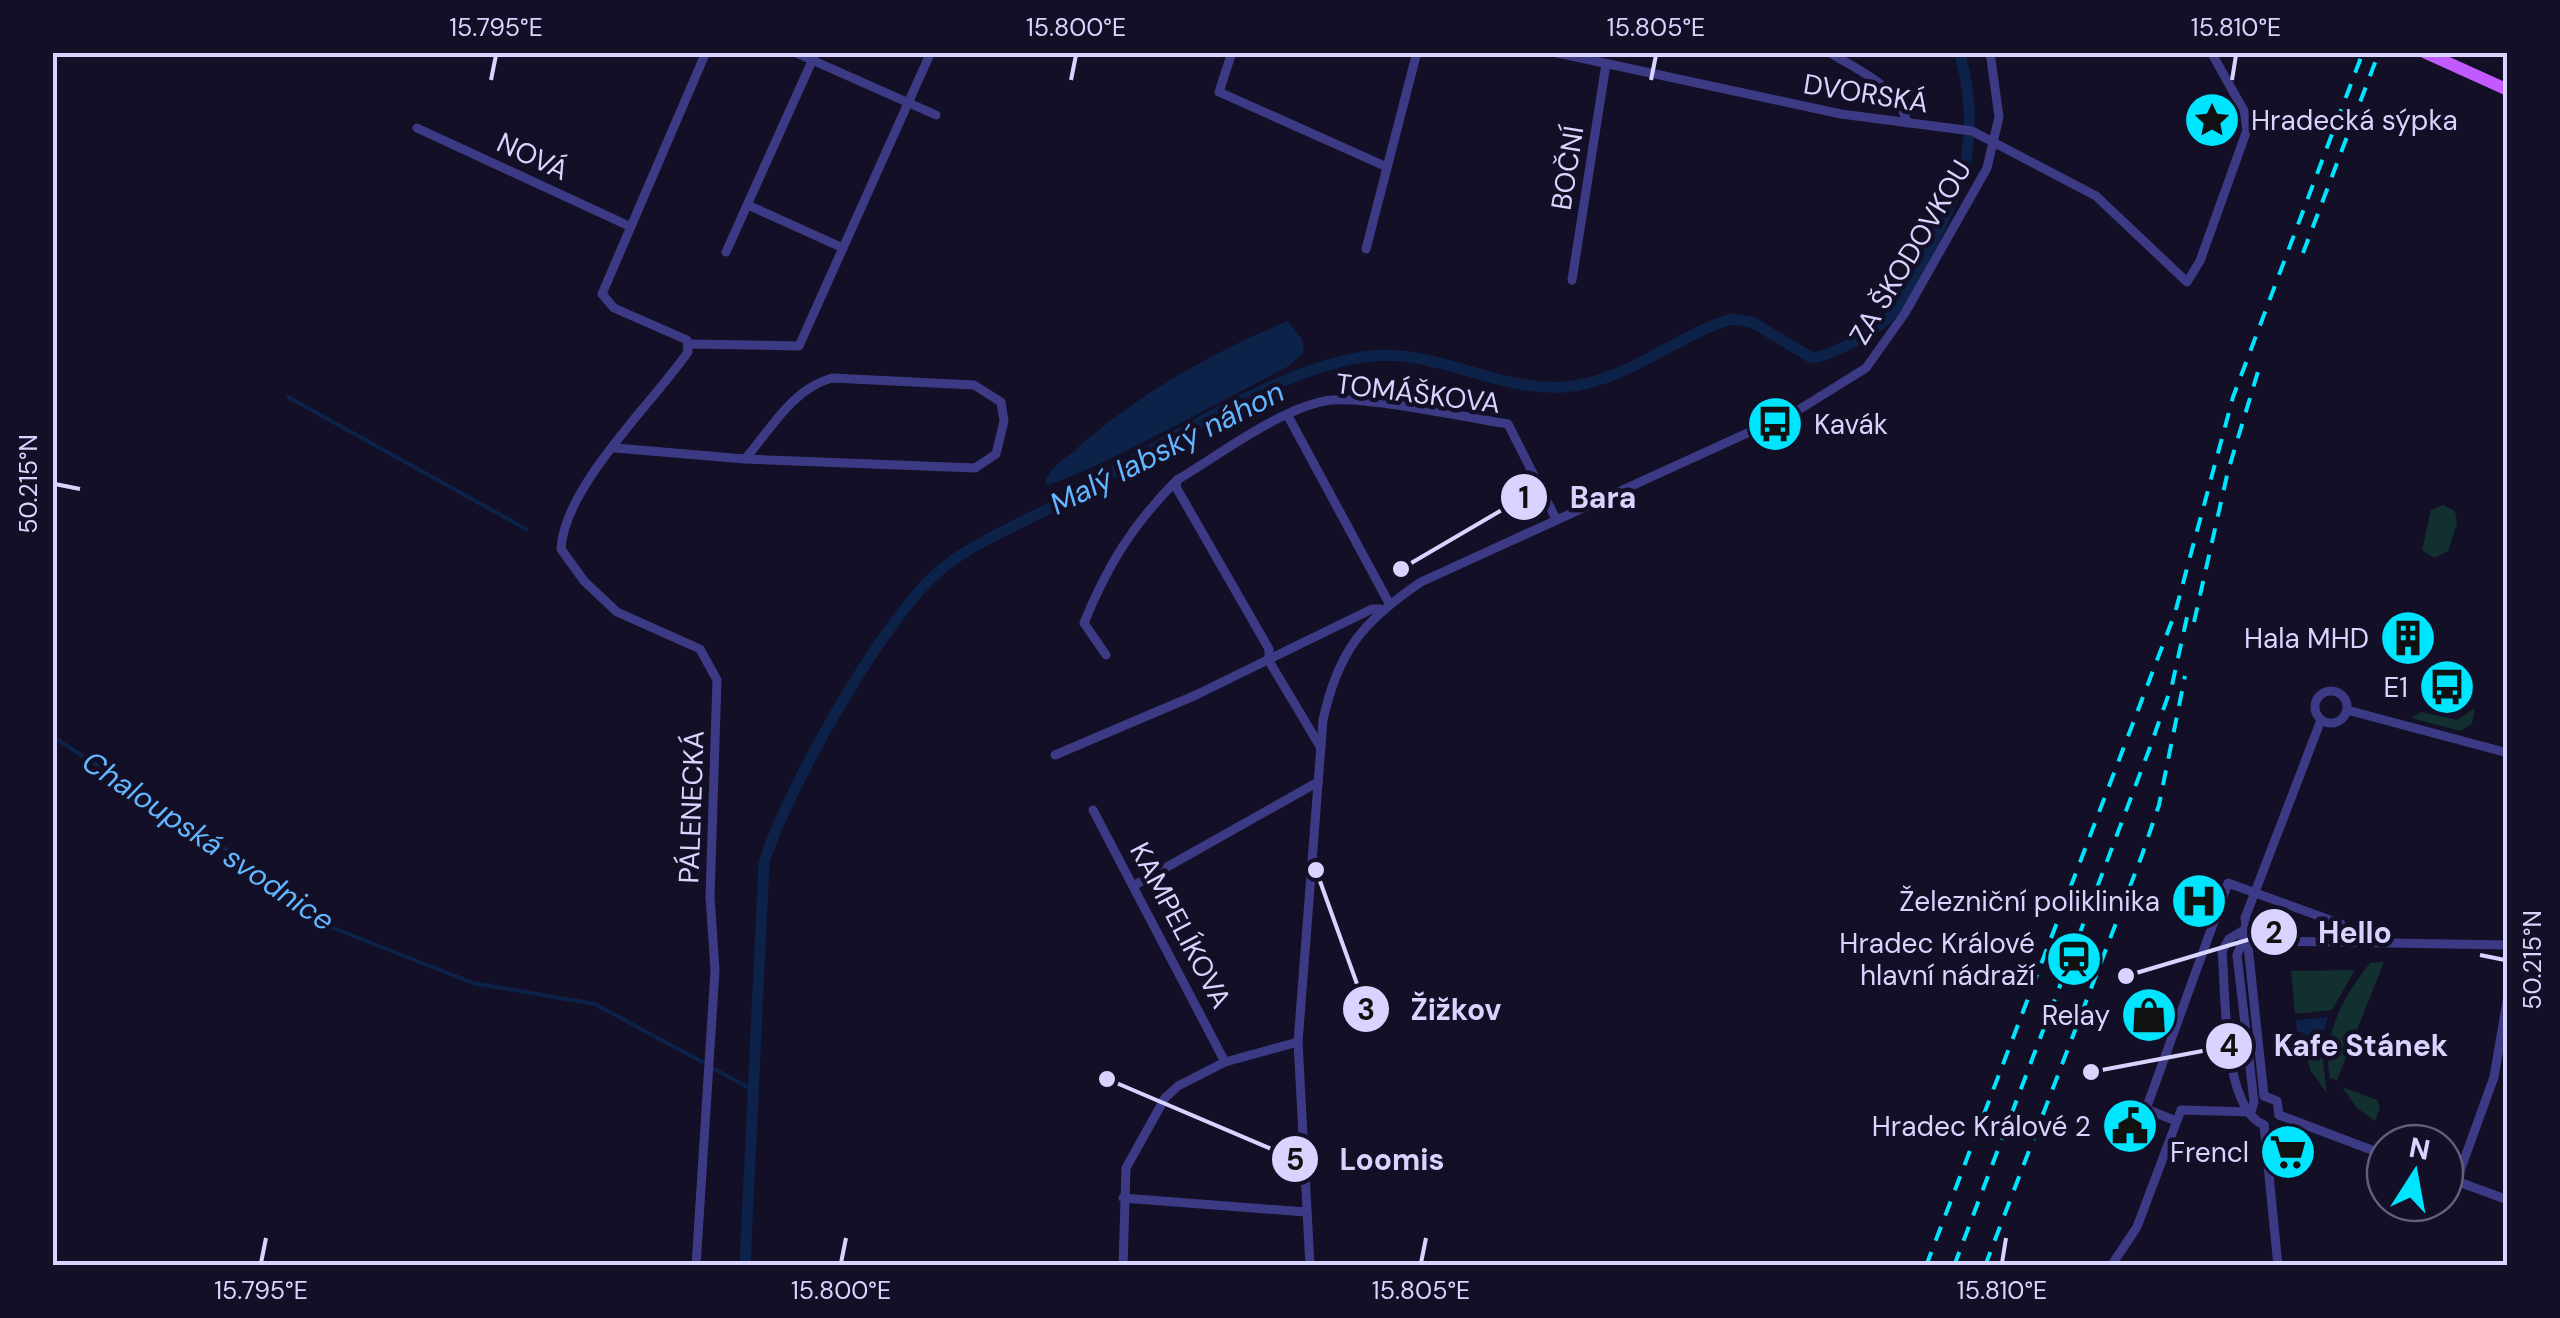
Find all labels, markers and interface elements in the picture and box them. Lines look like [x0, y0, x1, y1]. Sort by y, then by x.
text: 15.795°E [449, 11, 543, 44]
text: 15.800°E [1026, 11, 1126, 44]
text: 15.805°E [1607, 11, 1705, 44]
text: 15.810°E [2191, 11, 2281, 44]
street label: DVORSKÁ [1801, 65, 1931, 122]
place icon: Hradecká sýpka [2182, 90, 2242, 150]
place label: Hradecká sýpka [2251, 102, 2458, 139]
street label: BOČNÍ [1543, 123, 1592, 213]
street label: NOVÁ [491, 124, 575, 189]
street label: ZA ŠKODOVKOU [1841, 153, 1980, 351]
street label: TOMÁŠKOVA [1334, 365, 1502, 422]
water label: Malý labský náhon [1043, 372, 1290, 523]
bus stop icon: Kavák [1745, 394, 1805, 454]
place label: Kavák [1814, 406, 1888, 443]
text: 50.215°N [12, 434, 45, 534]
callout: Bara [1499, 467, 1656, 527]
text: 1 [1519, 478, 1529, 517]
text: Bara [1570, 478, 1636, 517]
building icon: Hala MHD [2378, 608, 2438, 668]
place label: Hala MHD [2244, 620, 2369, 657]
bus stop icon: E1 [2417, 657, 2477, 717]
place label: E1 [2383, 669, 2408, 706]
street label: PÁLENECKÁ [670, 730, 713, 884]
water label: Chaloupská svodnice [75, 742, 342, 939]
street label: KAMPELÍKOVA [1121, 836, 1240, 1015]
hospital icon: Železniční poliklinika [2169, 871, 2229, 931]
place label: Železniční poliklinika [1899, 883, 2160, 920]
callout: Hello [2249, 902, 2412, 962]
text: 50.215°N [2516, 910, 2549, 1010]
text: 2 [2265, 913, 2283, 952]
text: Hello [2318, 913, 2392, 952]
place label: Hradec Králové hlavní nádraží [1839, 925, 2036, 994]
station icon: Hradec Králové hlavní nádraží [2044, 929, 2104, 989]
callout: Žižkov [1341, 979, 1521, 1039]
shop icon: Relay [2119, 985, 2179, 1045]
text: 3 [1357, 990, 1375, 1029]
text: Žižkov [1411, 990, 1501, 1029]
place label: Relay [2042, 997, 2110, 1034]
callout: Kafe Stánek [2204, 1016, 2468, 1076]
text: 4 [2219, 1026, 2239, 1065]
text: Kafe Stánek [2274, 1026, 2448, 1065]
public building icon: Hradec Králové 2 [2100, 1096, 2160, 1156]
place label: Hradec Králové 2 [1872, 1108, 2091, 1145]
supermarket icon: Frencl [2258, 1122, 2318, 1182]
north arrow [2365, 1123, 2465, 1223]
callout: Loomis [1270, 1129, 1465, 1189]
text: N [2406, 1129, 2433, 1169]
place label: Frencl [2170, 1134, 2249, 1171]
text: 5 [1286, 1140, 1304, 1179]
text: Loomis [1339, 1140, 1445, 1179]
text: 15.795°E [214, 1274, 308, 1307]
text: 15.800°E [791, 1274, 891, 1307]
text: 15.805°E [1372, 1274, 1470, 1307]
text: 15.810°E [1957, 1274, 2047, 1307]

